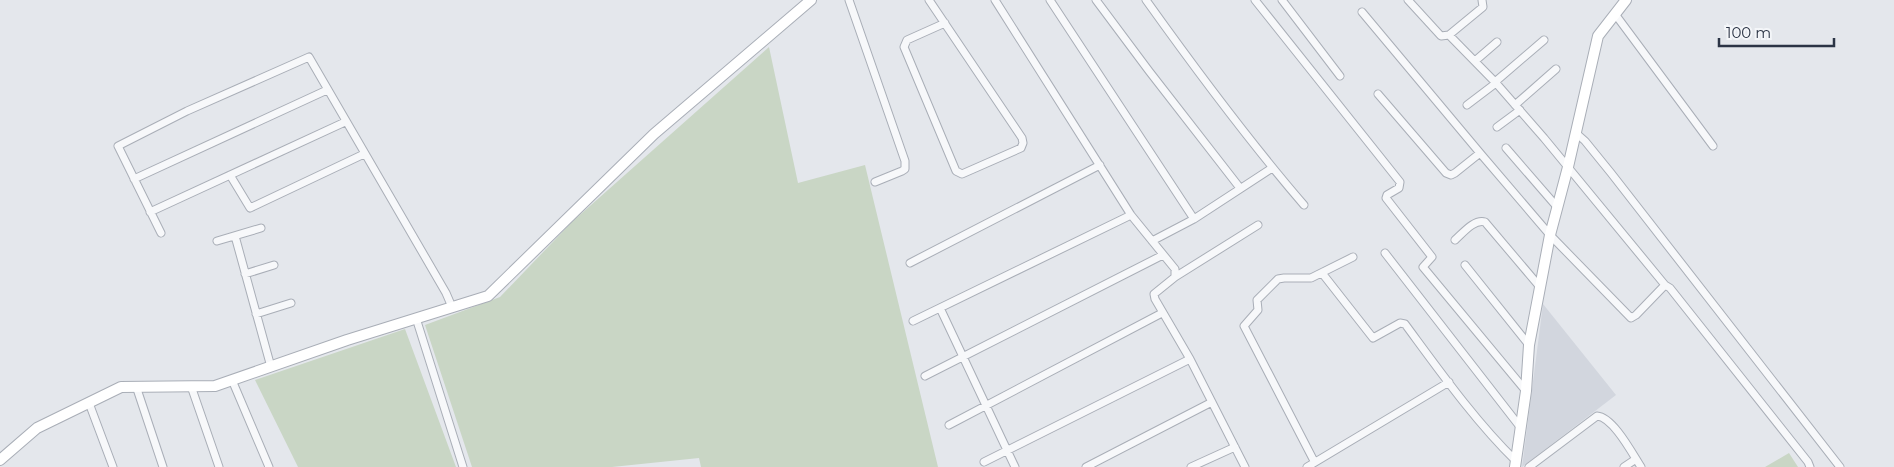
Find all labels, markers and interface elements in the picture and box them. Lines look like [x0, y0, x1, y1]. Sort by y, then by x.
scale bar [1719, 15, 1834, 47]
text: 100 m [1726, 23, 1771, 42]

